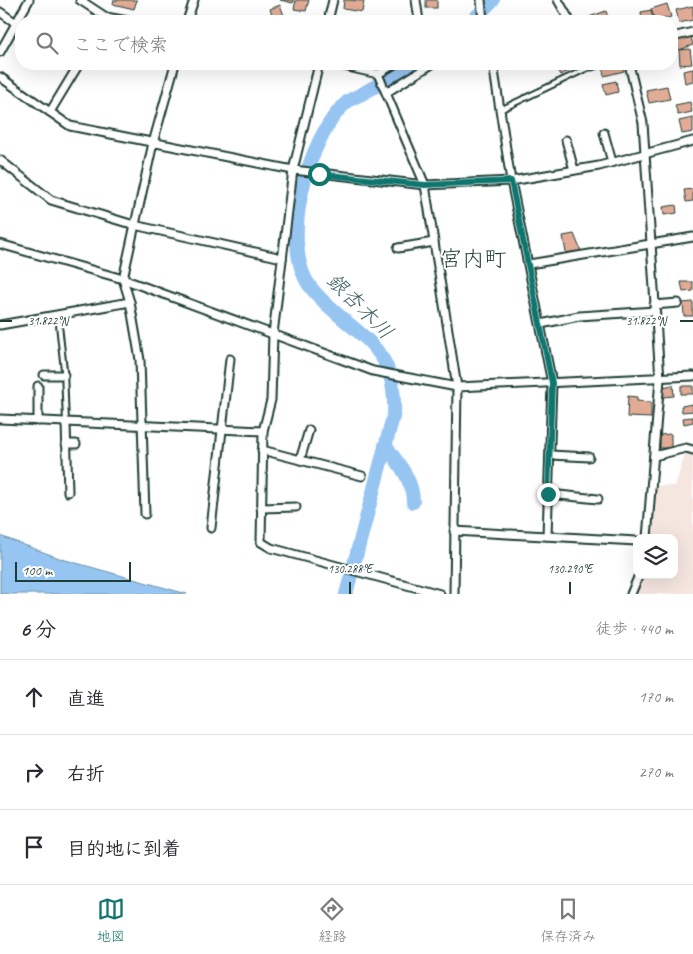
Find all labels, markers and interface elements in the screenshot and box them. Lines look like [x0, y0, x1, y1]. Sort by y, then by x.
search box [15, 15, 678, 70]
icon: search [33, 29, 61, 57]
text: ここで検索 [73, 33, 168, 57]
route start [308, 163, 331, 186]
district label: 宮内町 [440, 245, 506, 273]
water label: 銀杏木川 [321, 267, 399, 345]
text: 31.822°N [28, 313, 70, 329]
text: 31.822°N [626, 313, 668, 329]
route end [537, 483, 560, 506]
map controls [633, 534, 678, 579]
button: layers [633, 534, 678, 579]
scale bar [15, 559, 131, 582]
text: 130.288°E [328, 561, 374, 577]
text: 130.290°E [548, 561, 594, 577]
text: 100 m [22, 562, 52, 579]
text: 6 分 [20, 616, 56, 642]
text: 徒歩 · 440 m [596, 619, 673, 639]
icon: ahead [20, 683, 48, 711]
text: 直進 [67, 687, 105, 711]
text: 170 m [639, 687, 673, 707]
icon: right [20, 758, 48, 786]
text: 右折 [67, 762, 105, 786]
text: 270 m [639, 762, 673, 782]
icon: arrive [20, 833, 48, 861]
text: 目的地に到着 [67, 837, 181, 861]
tab: 地図 [97, 895, 125, 945]
tab: 経路 [318, 895, 346, 945]
tab: 保存済み [540, 895, 596, 945]

